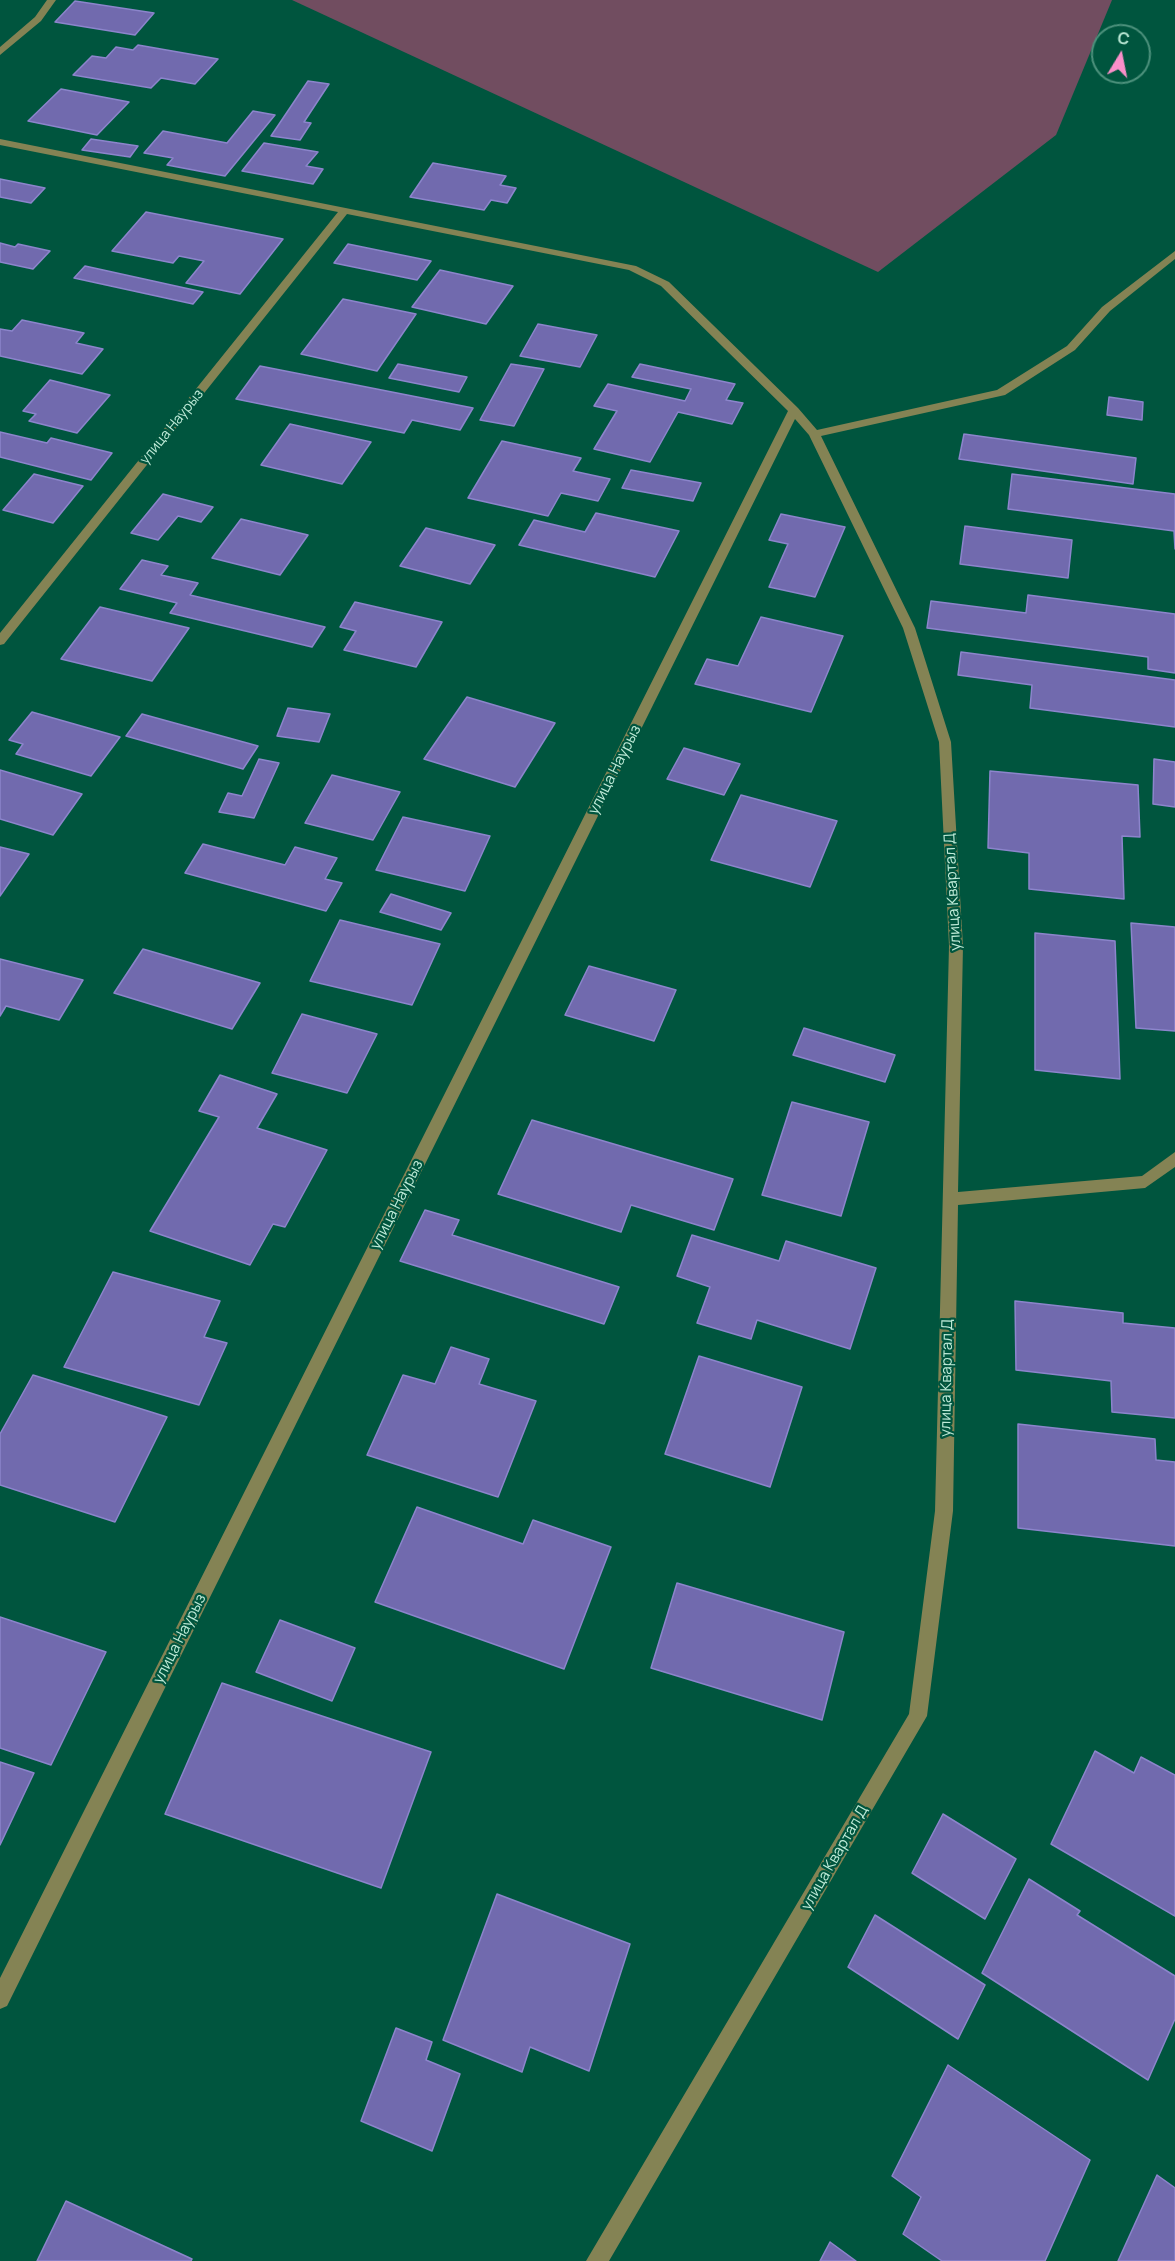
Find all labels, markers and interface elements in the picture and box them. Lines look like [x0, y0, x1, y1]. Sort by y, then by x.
north arrow [1091, 24, 1151, 84]
text: С [1116, 26, 1132, 50]
street label: улица Наурыз [137, 386, 207, 468]
street label: улица Наурыз [585, 722, 645, 818]
street label: улица Квартал Д [941, 833, 965, 951]
street label: улица Наурыз [367, 1157, 427, 1253]
street label: улица Квартал Д [937, 1319, 957, 1437]
street label: улица Наурыз [150, 1591, 210, 1687]
street label: улица Квартал Д [798, 1802, 872, 1914]

